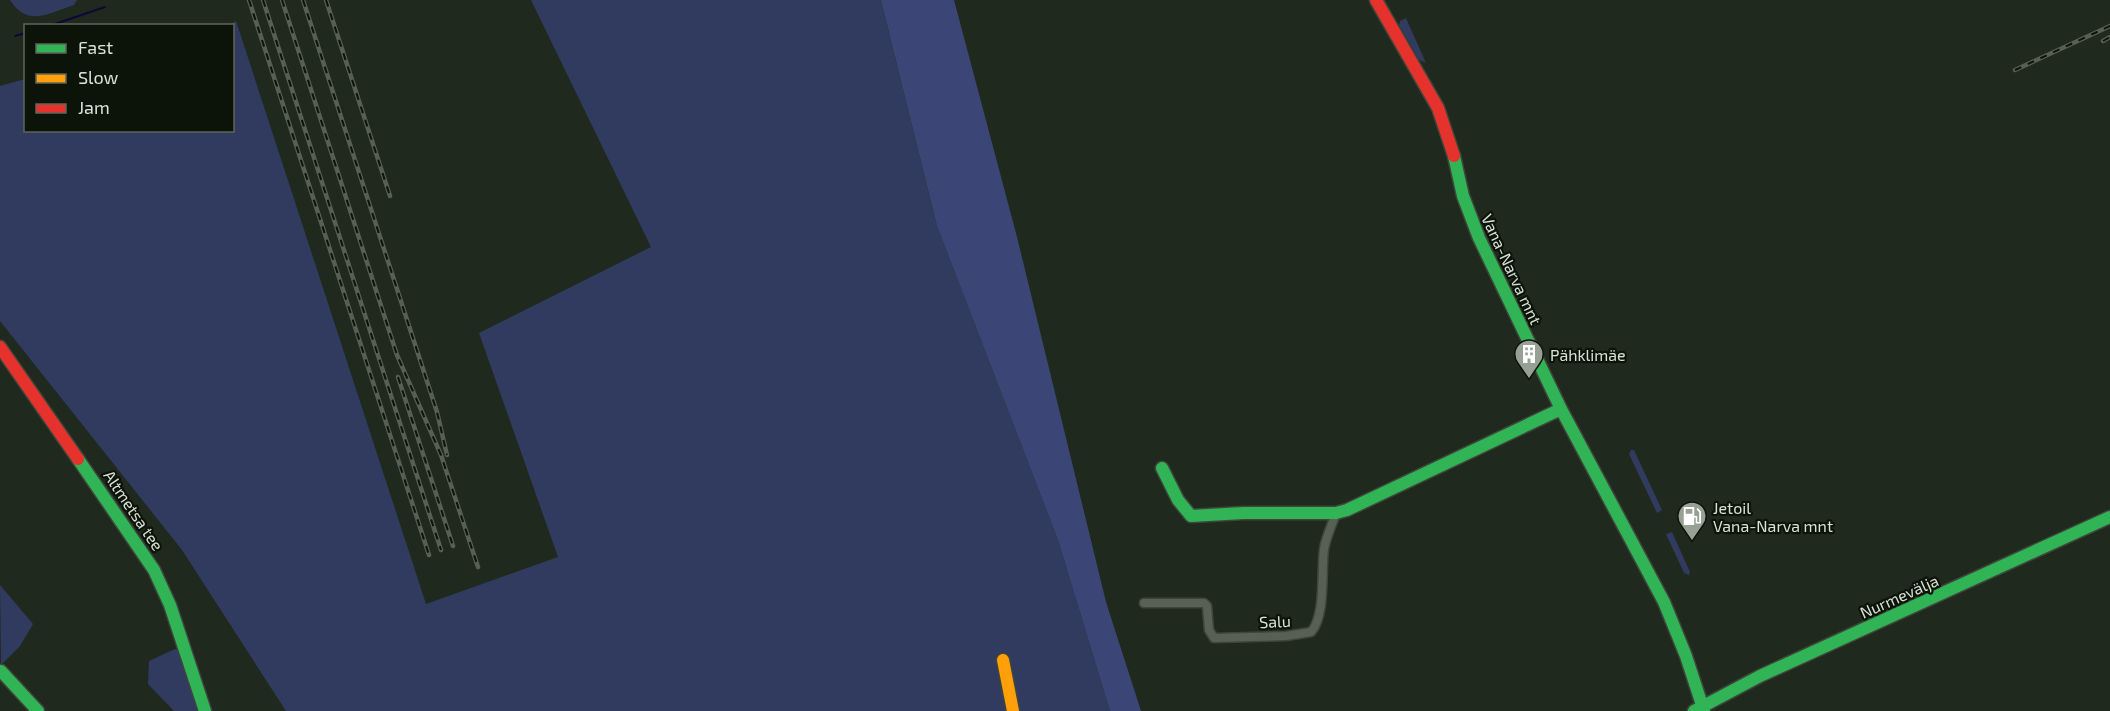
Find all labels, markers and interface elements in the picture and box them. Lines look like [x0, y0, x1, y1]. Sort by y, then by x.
legend [24, 24, 234, 132]
text: Fast [78, 36, 113, 58]
text: Slow [78, 66, 119, 88]
text: Jam [78, 96, 110, 118]
street label: Vana-Narva mnt [1478, 211, 1546, 327]
building icon: Pähklimäe [1513, 338, 1545, 380]
place label: Pähklimäe [1550, 345, 1626, 364]
street label: Altmetsa tee [100, 466, 168, 554]
place label: Jetoil Vana-Narva mnt [1713, 498, 1833, 535]
fuel station icon: Jetoil Vana-Narva mnt [1676, 500, 1708, 542]
street label: Nurmevälja [1857, 570, 1942, 623]
street label: Salu [1259, 611, 1291, 631]

